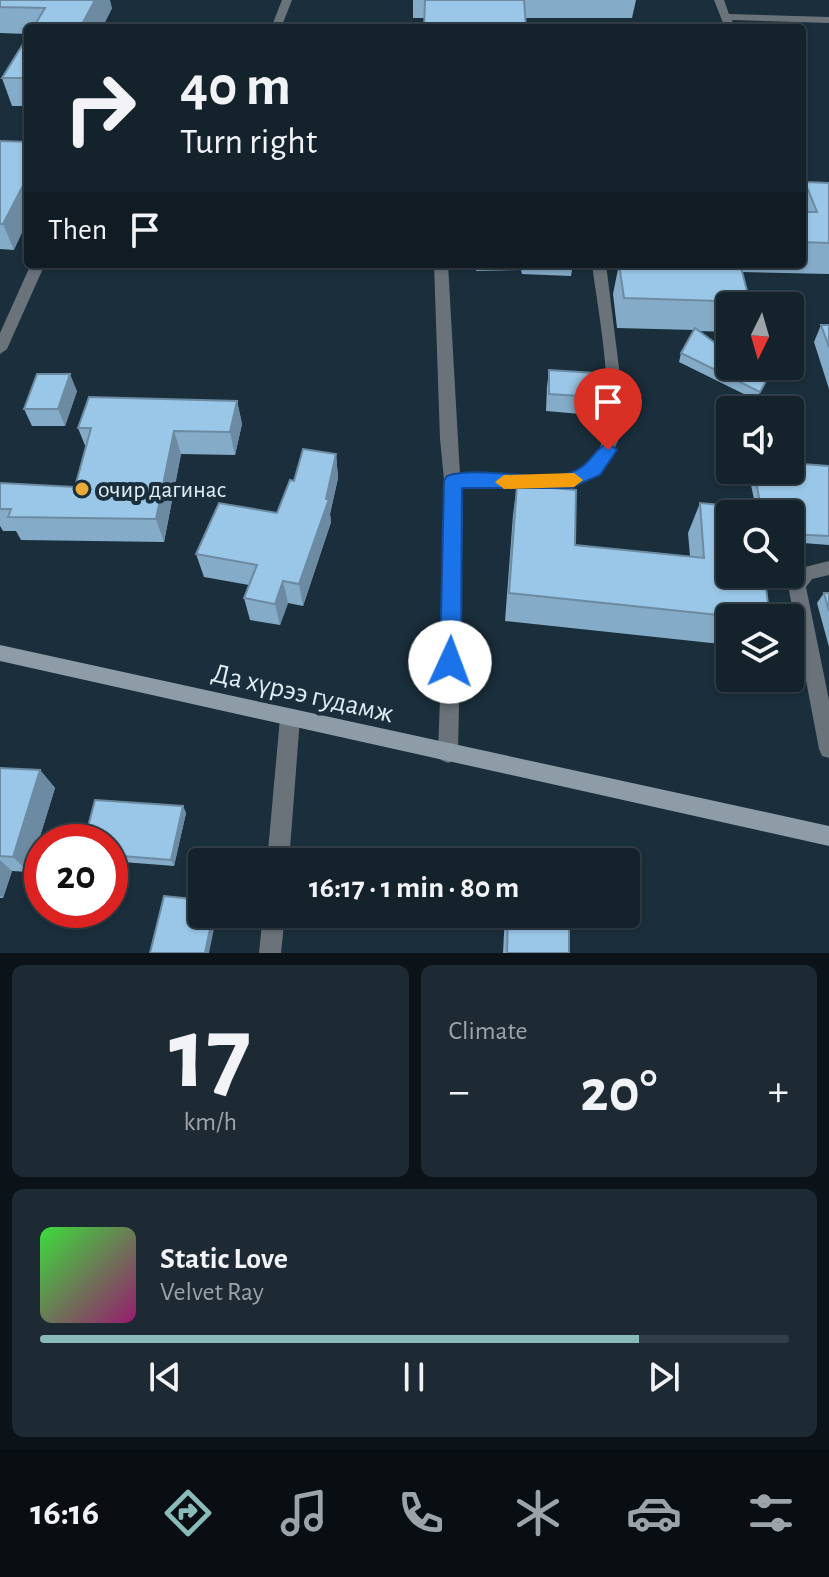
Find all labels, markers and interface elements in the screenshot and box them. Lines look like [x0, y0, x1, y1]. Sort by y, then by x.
icon: right [48, 56, 152, 160]
text: 40 m [180, 59, 291, 115]
text: Turn right [180, 124, 317, 160]
icon: arrive [123, 208, 167, 252]
text: Then [48, 215, 107, 245]
north arrow [716, 292, 804, 380]
map controls [716, 292, 804, 692]
pin [574, 368, 642, 450]
icon: arrive [586, 380, 630, 424]
button: sound [716, 396, 804, 484]
place label: очир дагинас [98, 478, 226, 502]
marker: очир дагинас [73, 480, 91, 498]
button: search [716, 500, 804, 588]
button: layers [716, 604, 804, 692]
position arrow [408, 620, 492, 704]
street label: Да хүрээ гудамж [209, 659, 396, 728]
speed limit sign: 20 [24, 824, 128, 928]
text: 16:17 · 1 min · 80 m [309, 873, 519, 903]
text: 17 [169, 1003, 251, 1107]
text: Climate [449, 1018, 527, 1044]
text: 20° [580, 1062, 657, 1122]
text: − [449, 1070, 470, 1114]
text: + [768, 1070, 789, 1114]
text: km/h [183, 1109, 237, 1135]
text: Static Love [160, 1244, 288, 1274]
text: Velvet Ray [160, 1279, 264, 1305]
icon: previous [143, 1355, 187, 1399]
icon: pause [392, 1355, 436, 1399]
icon: next [642, 1355, 686, 1399]
icon: directions [160, 1485, 216, 1541]
icon: music [276, 1485, 332, 1541]
icon: phone [393, 1485, 449, 1541]
icon: climate [510, 1485, 566, 1541]
icon: car [626, 1485, 682, 1541]
icon: filters [743, 1485, 799, 1541]
text: 16:16 [30, 1495, 99, 1531]

